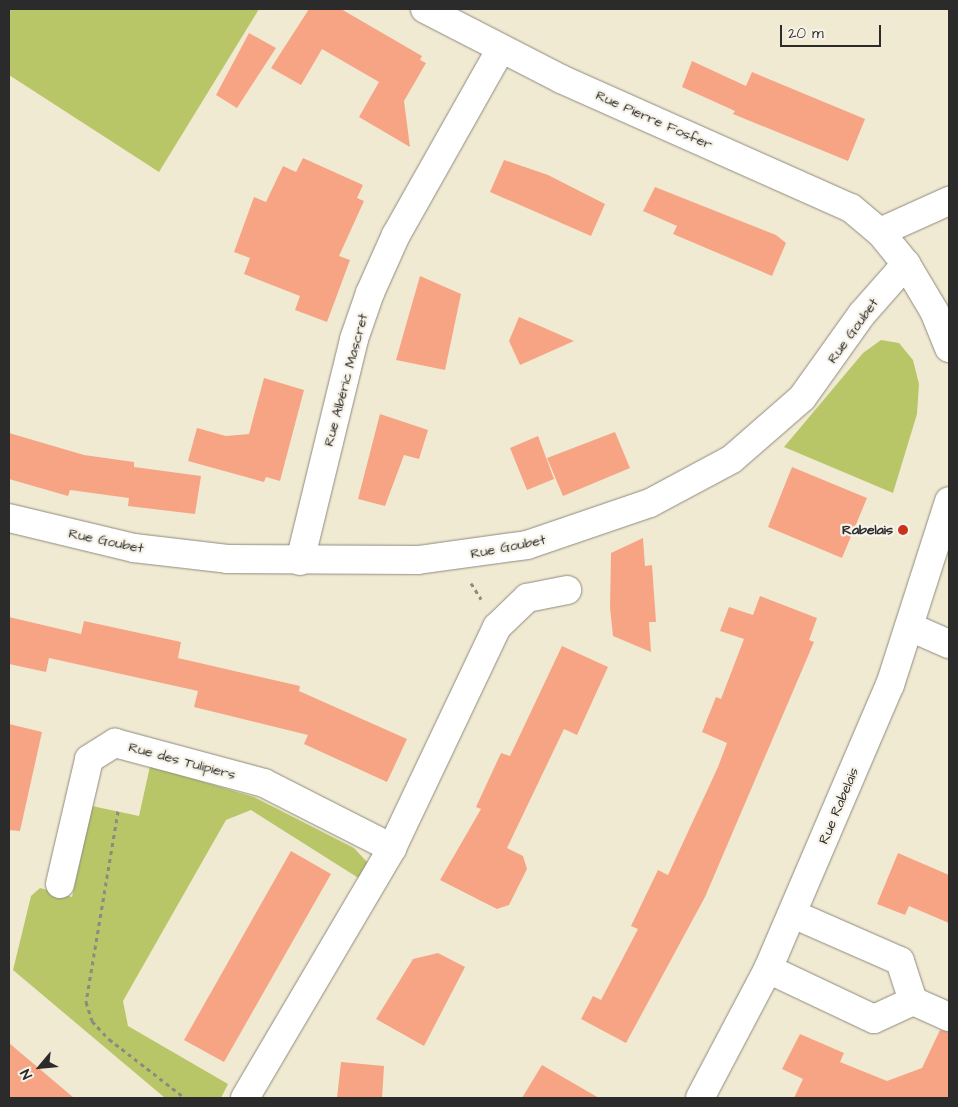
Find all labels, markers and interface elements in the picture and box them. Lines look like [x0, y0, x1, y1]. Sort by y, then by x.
scale bar [783, 15, 884, 47]
text: 20 m [788, 23, 824, 44]
street label: Rue Pierre Fosfer [593, 87, 715, 153]
street label: Rue Goubet [824, 295, 882, 367]
street label: Rue Albéric Mascret [320, 312, 372, 448]
place label: Rabelais [842, 522, 893, 538]
marker: Rabelais [897, 524, 909, 536]
street label: Rue Goubet [67, 525, 145, 557]
street label: Rue Goubet [469, 531, 547, 563]
street label: Rue des Tulipiers [127, 739, 237, 783]
street label: Rue Rabelais [815, 765, 863, 847]
north arrow [15, 1042, 65, 1092]
text: N [16, 1065, 38, 1083]

